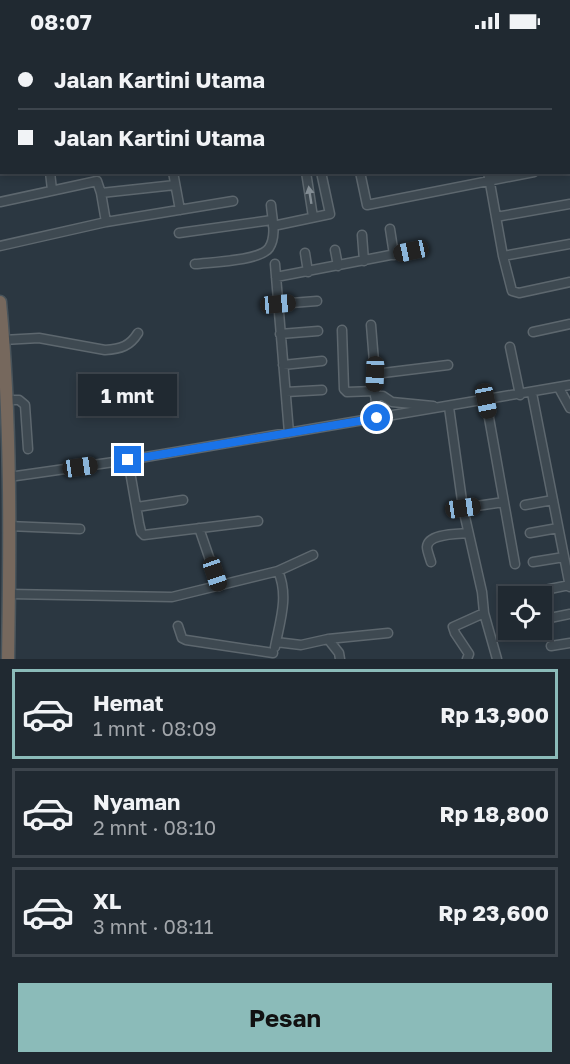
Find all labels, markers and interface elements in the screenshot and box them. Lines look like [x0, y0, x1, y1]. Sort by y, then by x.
text: 08:07 [30, 8, 92, 35]
text: Jalan Kartini Utama [54, 66, 265, 93]
text: Jalan Kartini Utama [54, 124, 265, 151]
one-way arrow [305, 185, 314, 204]
car [392, 238, 430, 264]
car [259, 293, 297, 315]
car [365, 356, 385, 392]
callout: 1 mnt [78, 373, 178, 415]
car [474, 382, 498, 420]
text: 1 mnt [101, 383, 154, 407]
route start [363, 404, 390, 431]
route end [114, 446, 141, 473]
car [61, 456, 99, 478]
car [444, 497, 482, 519]
car [201, 554, 229, 594]
map controls [498, 586, 552, 640]
button: locate [498, 586, 552, 640]
icon: car [21, 687, 75, 741]
text: Hemat [93, 689, 164, 716]
text: Rp 13,900 [440, 701, 549, 728]
text: 1 mnt · 08:09 [93, 716, 217, 740]
icon: car [21, 786, 75, 840]
text: Nyaman [93, 788, 180, 815]
text: Rp 18,800 [440, 800, 549, 827]
text: 2 mnt · 08:10 [93, 815, 216, 839]
icon: car [21, 885, 75, 939]
text: XL [93, 887, 121, 914]
text: Rp 23,600 [438, 899, 549, 926]
text: 3 mnt · 08:11 [93, 914, 214, 938]
button: Pesan [18, 983, 552, 1052]

